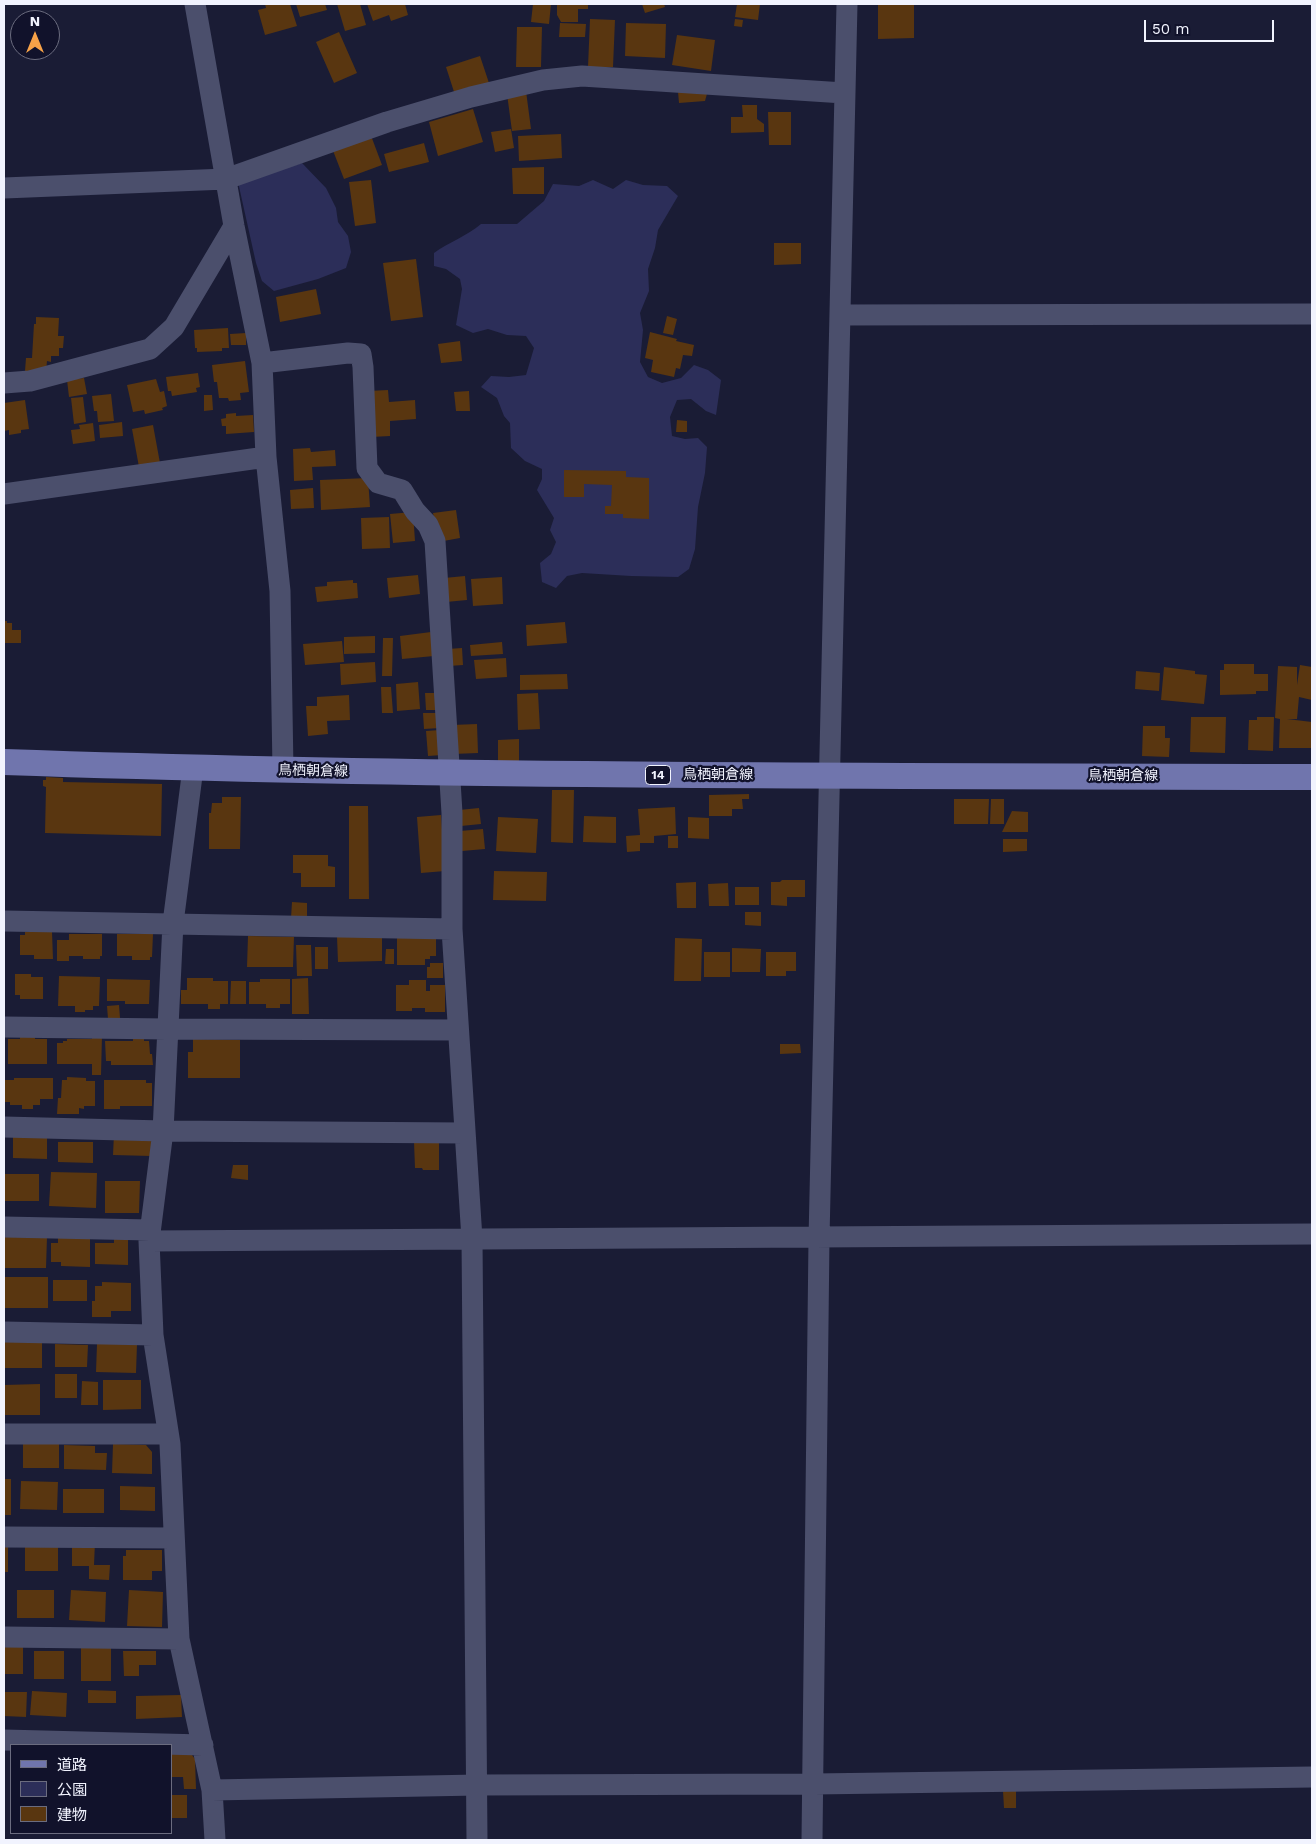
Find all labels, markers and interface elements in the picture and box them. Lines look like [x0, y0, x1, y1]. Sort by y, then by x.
north arrow [10, 10, 60, 60]
scale bar [1146, 10, 1276, 42]
text: N [30, 13, 40, 29]
text: 50 m [1152, 20, 1189, 38]
street label: 鳥栖朝倉線 [278, 762, 348, 780]
road number: 14 [646, 766, 670, 784]
street label: 鳥栖朝倉線 [683, 767, 753, 783]
street label: 鳥栖朝倉線 [1088, 768, 1158, 784]
legend [10, 1744, 172, 1834]
text: 道路 [57, 1756, 87, 1774]
text: 公園 [57, 1781, 87, 1799]
text: 建物 [57, 1806, 87, 1824]

